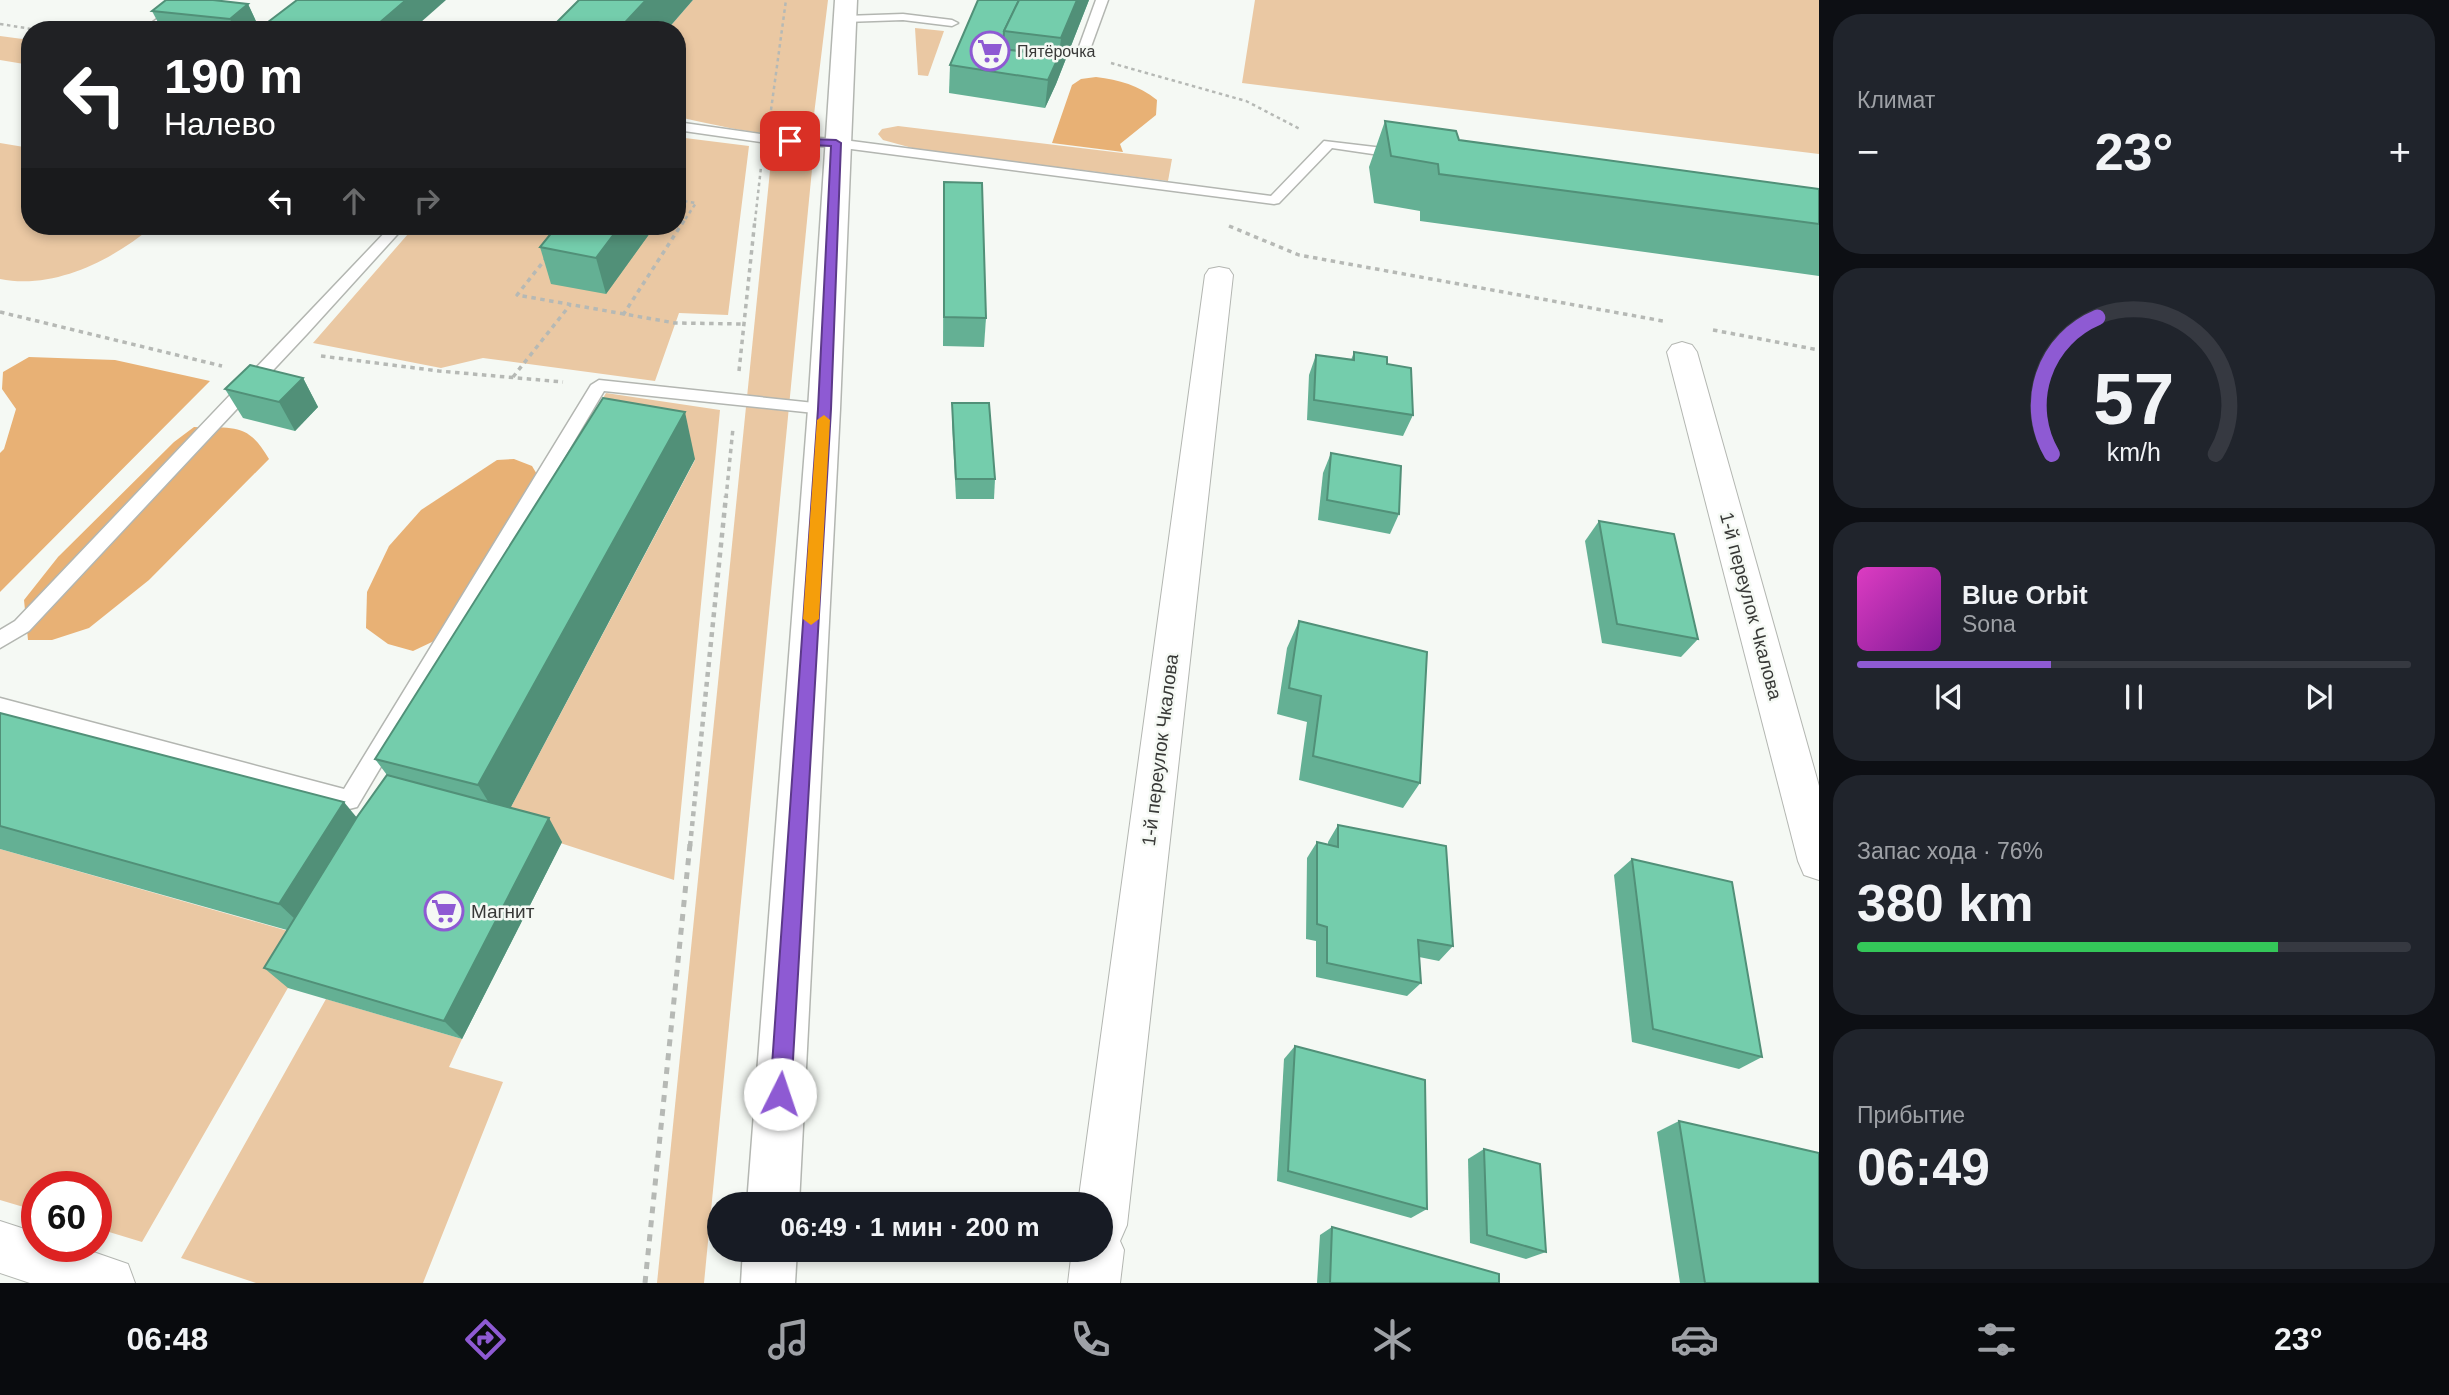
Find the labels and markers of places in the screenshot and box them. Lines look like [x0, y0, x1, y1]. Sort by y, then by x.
supermarket icon: Пятёрочка [969, 30, 1011, 72]
place label: Пятёрочка [1017, 43, 1096, 60]
pin [760, 111, 820, 171]
supermarket icon: Магнит [423, 890, 465, 932]
place label: Магнит [471, 901, 535, 922]

